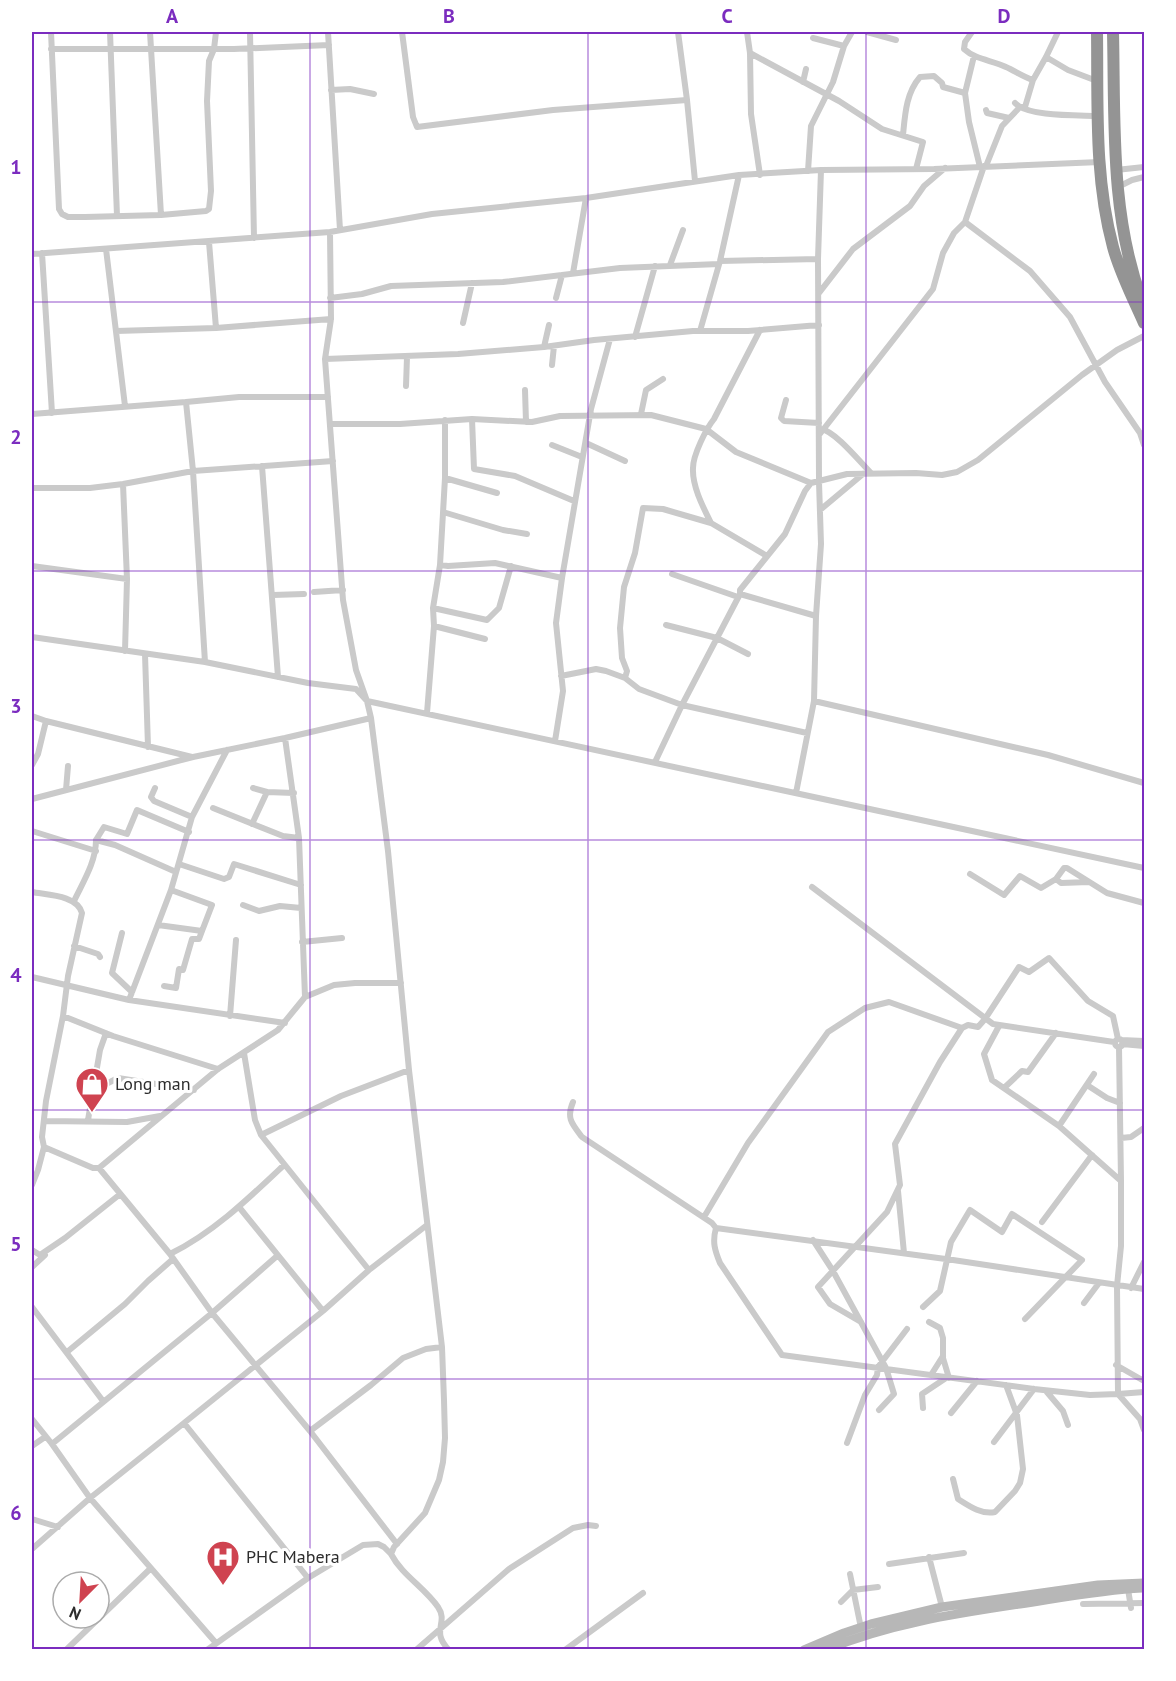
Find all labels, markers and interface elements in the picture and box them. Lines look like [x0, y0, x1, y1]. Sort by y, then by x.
text: A [166, 3, 179, 29]
text: B [443, 3, 455, 29]
text: C [721, 3, 733, 29]
text: D [998, 3, 1011, 29]
text: 1 [10, 154, 22, 180]
text: 2 [10, 424, 22, 450]
text: 3 [10, 693, 22, 719]
text: 4 [10, 962, 22, 988]
shop icon: Long man [74, 1066, 110, 1113]
place label: Long man [115, 1072, 191, 1095]
text: 5 [10, 1231, 22, 1257]
text: 6 [10, 1500, 22, 1526]
hospital icon: PHC Mabera [205, 1539, 241, 1586]
place label: PHC Mabera [246, 1545, 340, 1568]
north arrow [51, 1570, 111, 1630]
text: N [66, 1602, 84, 1625]

